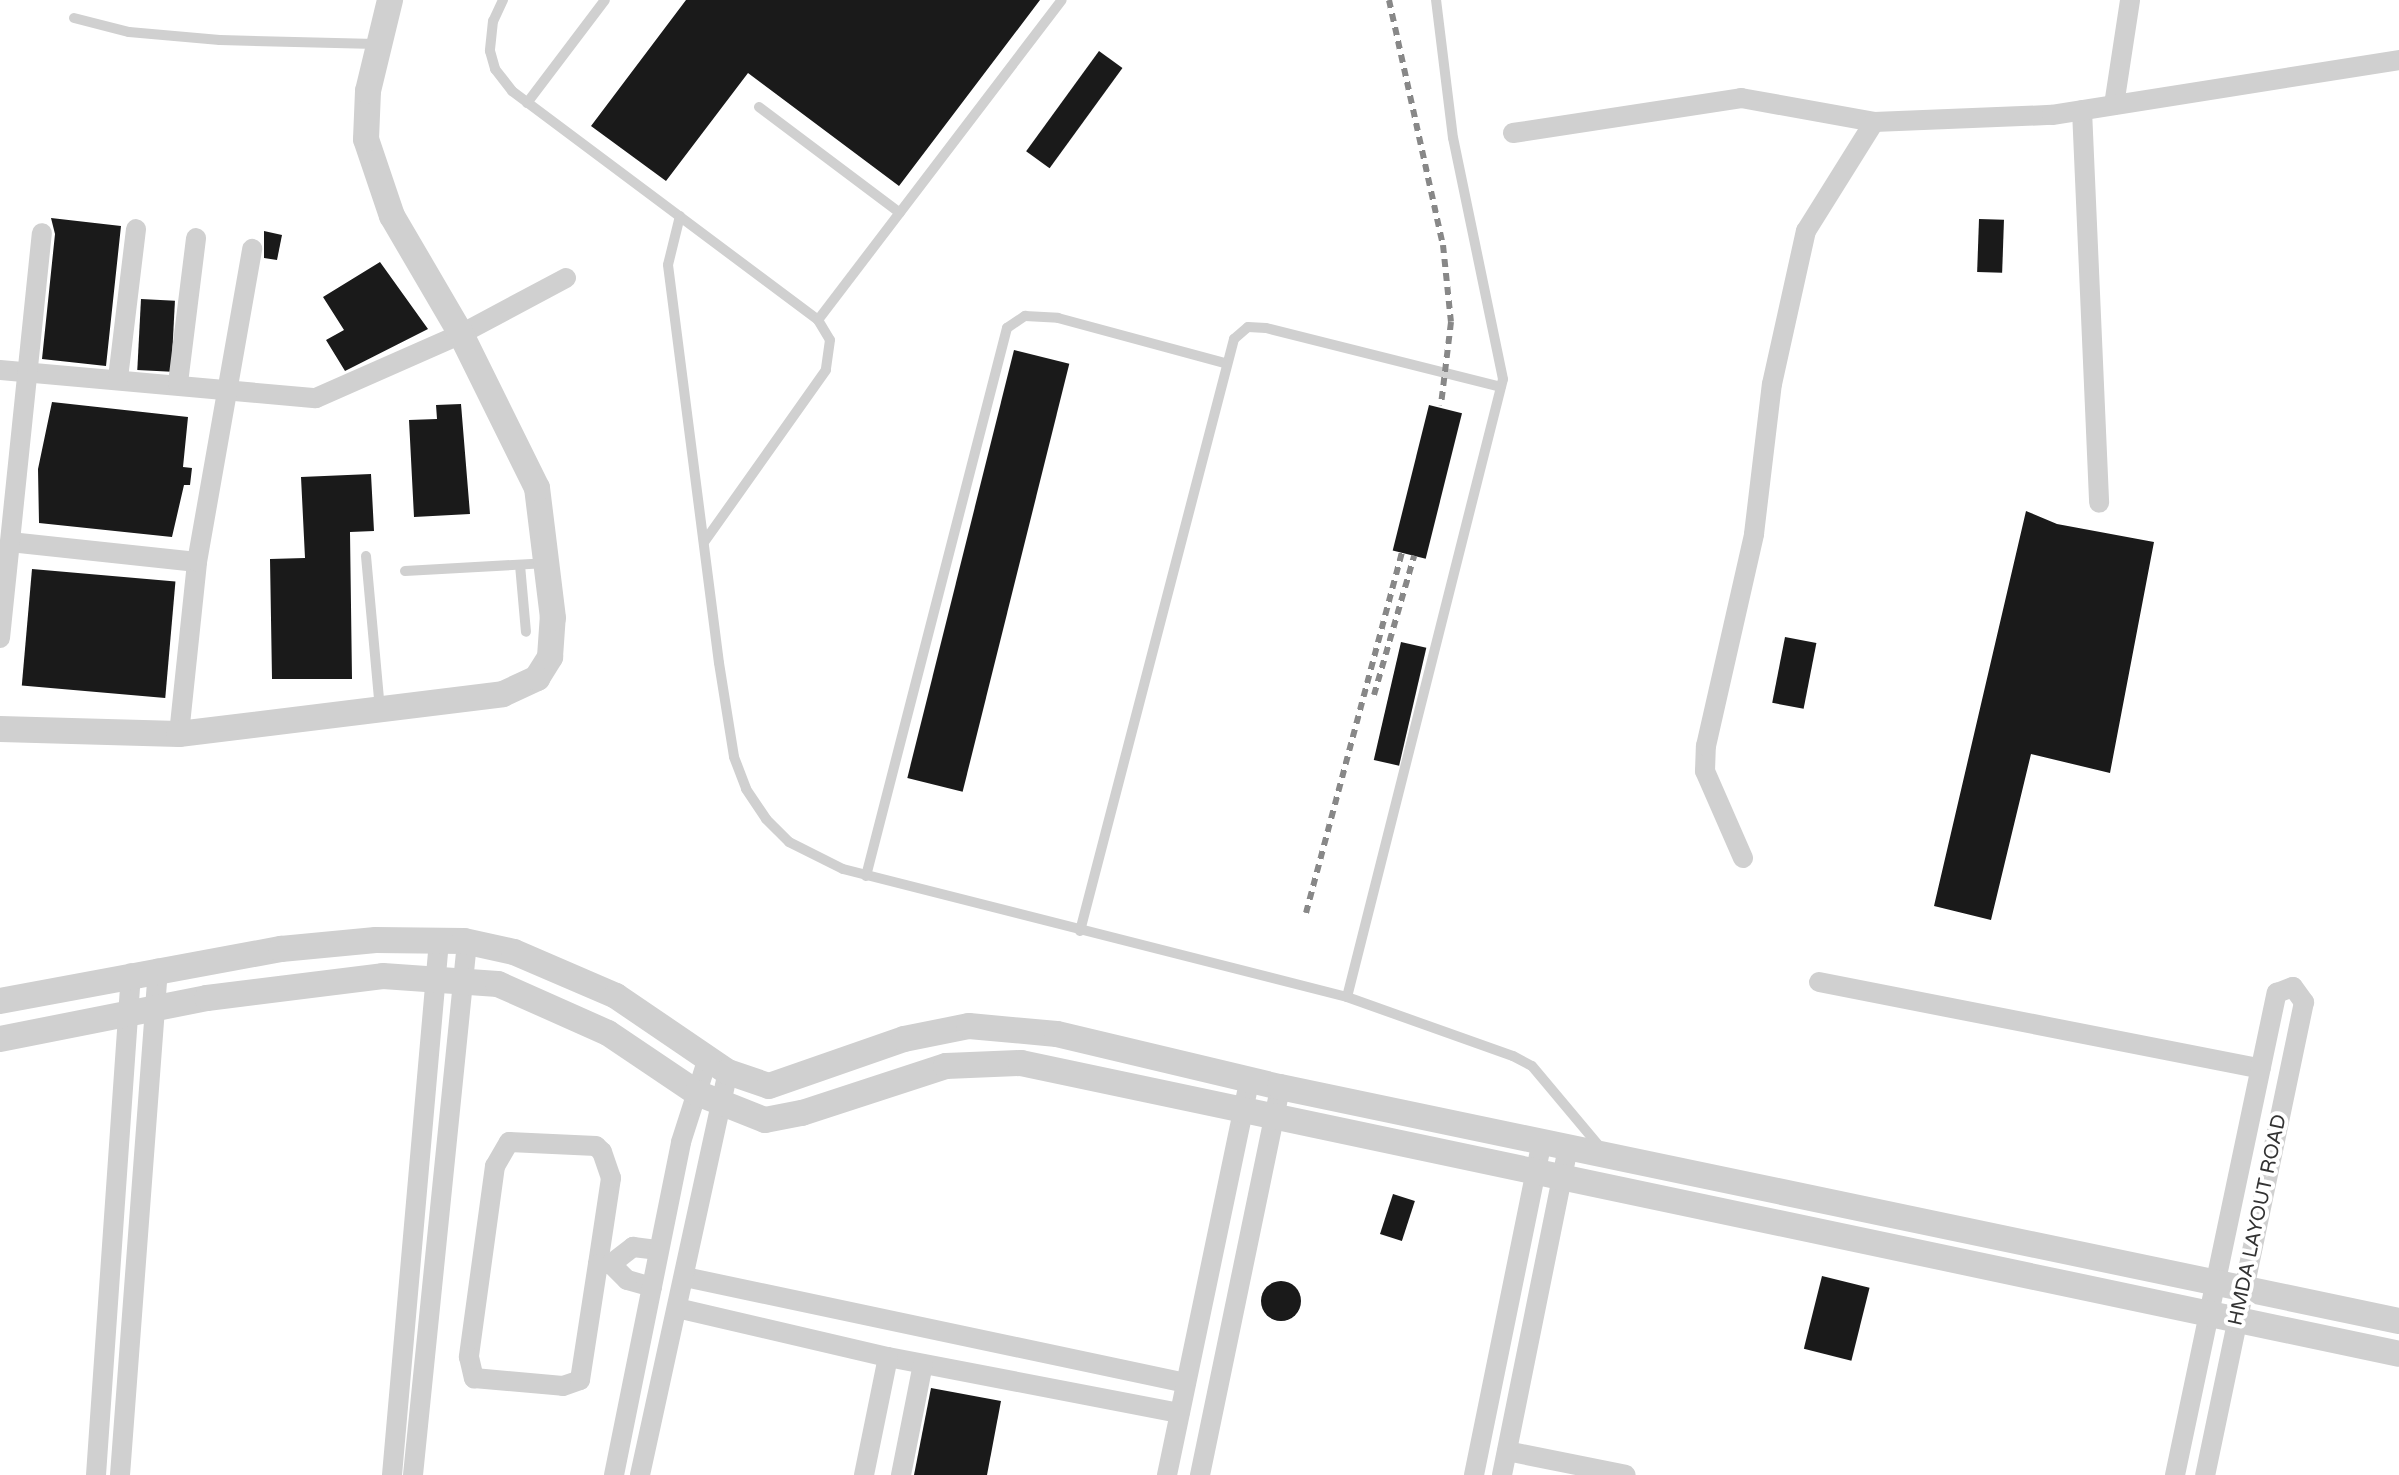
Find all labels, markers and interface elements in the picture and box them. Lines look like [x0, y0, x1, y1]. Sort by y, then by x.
street label: HMDA LAYOUT ROAD [2224, 1112, 2292, 1328]

